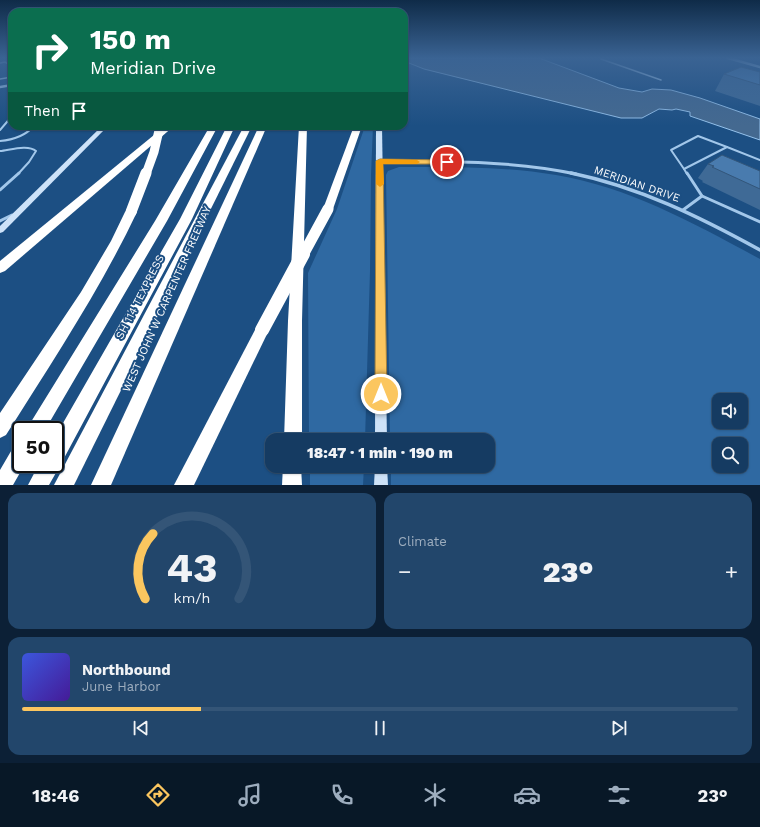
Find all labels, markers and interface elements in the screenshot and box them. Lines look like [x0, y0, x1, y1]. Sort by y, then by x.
text: 150 m [90, 23, 171, 56]
icon: right [24, 24, 76, 76]
text: Meridian Drive [90, 57, 216, 78]
icon: arrive [68, 100, 90, 122]
text: Then [24, 102, 60, 120]
pin [430, 145, 464, 179]
icon: arrive [436, 151, 458, 173]
street label: MERIDIAN DRIVE [592, 163, 682, 205]
street label: WEST JOHN W CARPENTER FREEWAY [120, 203, 214, 394]
street label: SH 114 TEXPRESS [113, 253, 167, 341]
position arrow [360, 373, 402, 415]
map controls [712, 393, 748, 473]
button: sound [712, 393, 748, 429]
speed limit sign: 50 [12, 421, 64, 473]
button: search [712, 437, 748, 473]
text: 18:47 · 1 min · 190 m [307, 444, 453, 462]
text: Climate [398, 534, 447, 549]
text: 43 [166, 543, 218, 592]
text: 23° [542, 554, 594, 589]
text: − [398, 559, 411, 584]
text: + [725, 559, 738, 584]
text: km/h [174, 590, 210, 606]
text: Northbound [82, 661, 171, 679]
text: June Harbor [82, 679, 161, 694]
icon: previous [130, 717, 152, 739]
icon: pause [369, 717, 391, 739]
icon: next [608, 717, 630, 739]
icon: directions [144, 781, 172, 809]
icon: music [236, 781, 264, 809]
icon: phone [328, 781, 356, 809]
icon: climate [421, 781, 449, 809]
icon: car [513, 781, 541, 809]
icon: filters [605, 781, 633, 809]
text: 18:46 [32, 785, 79, 806]
text: 23° [697, 785, 728, 806]

